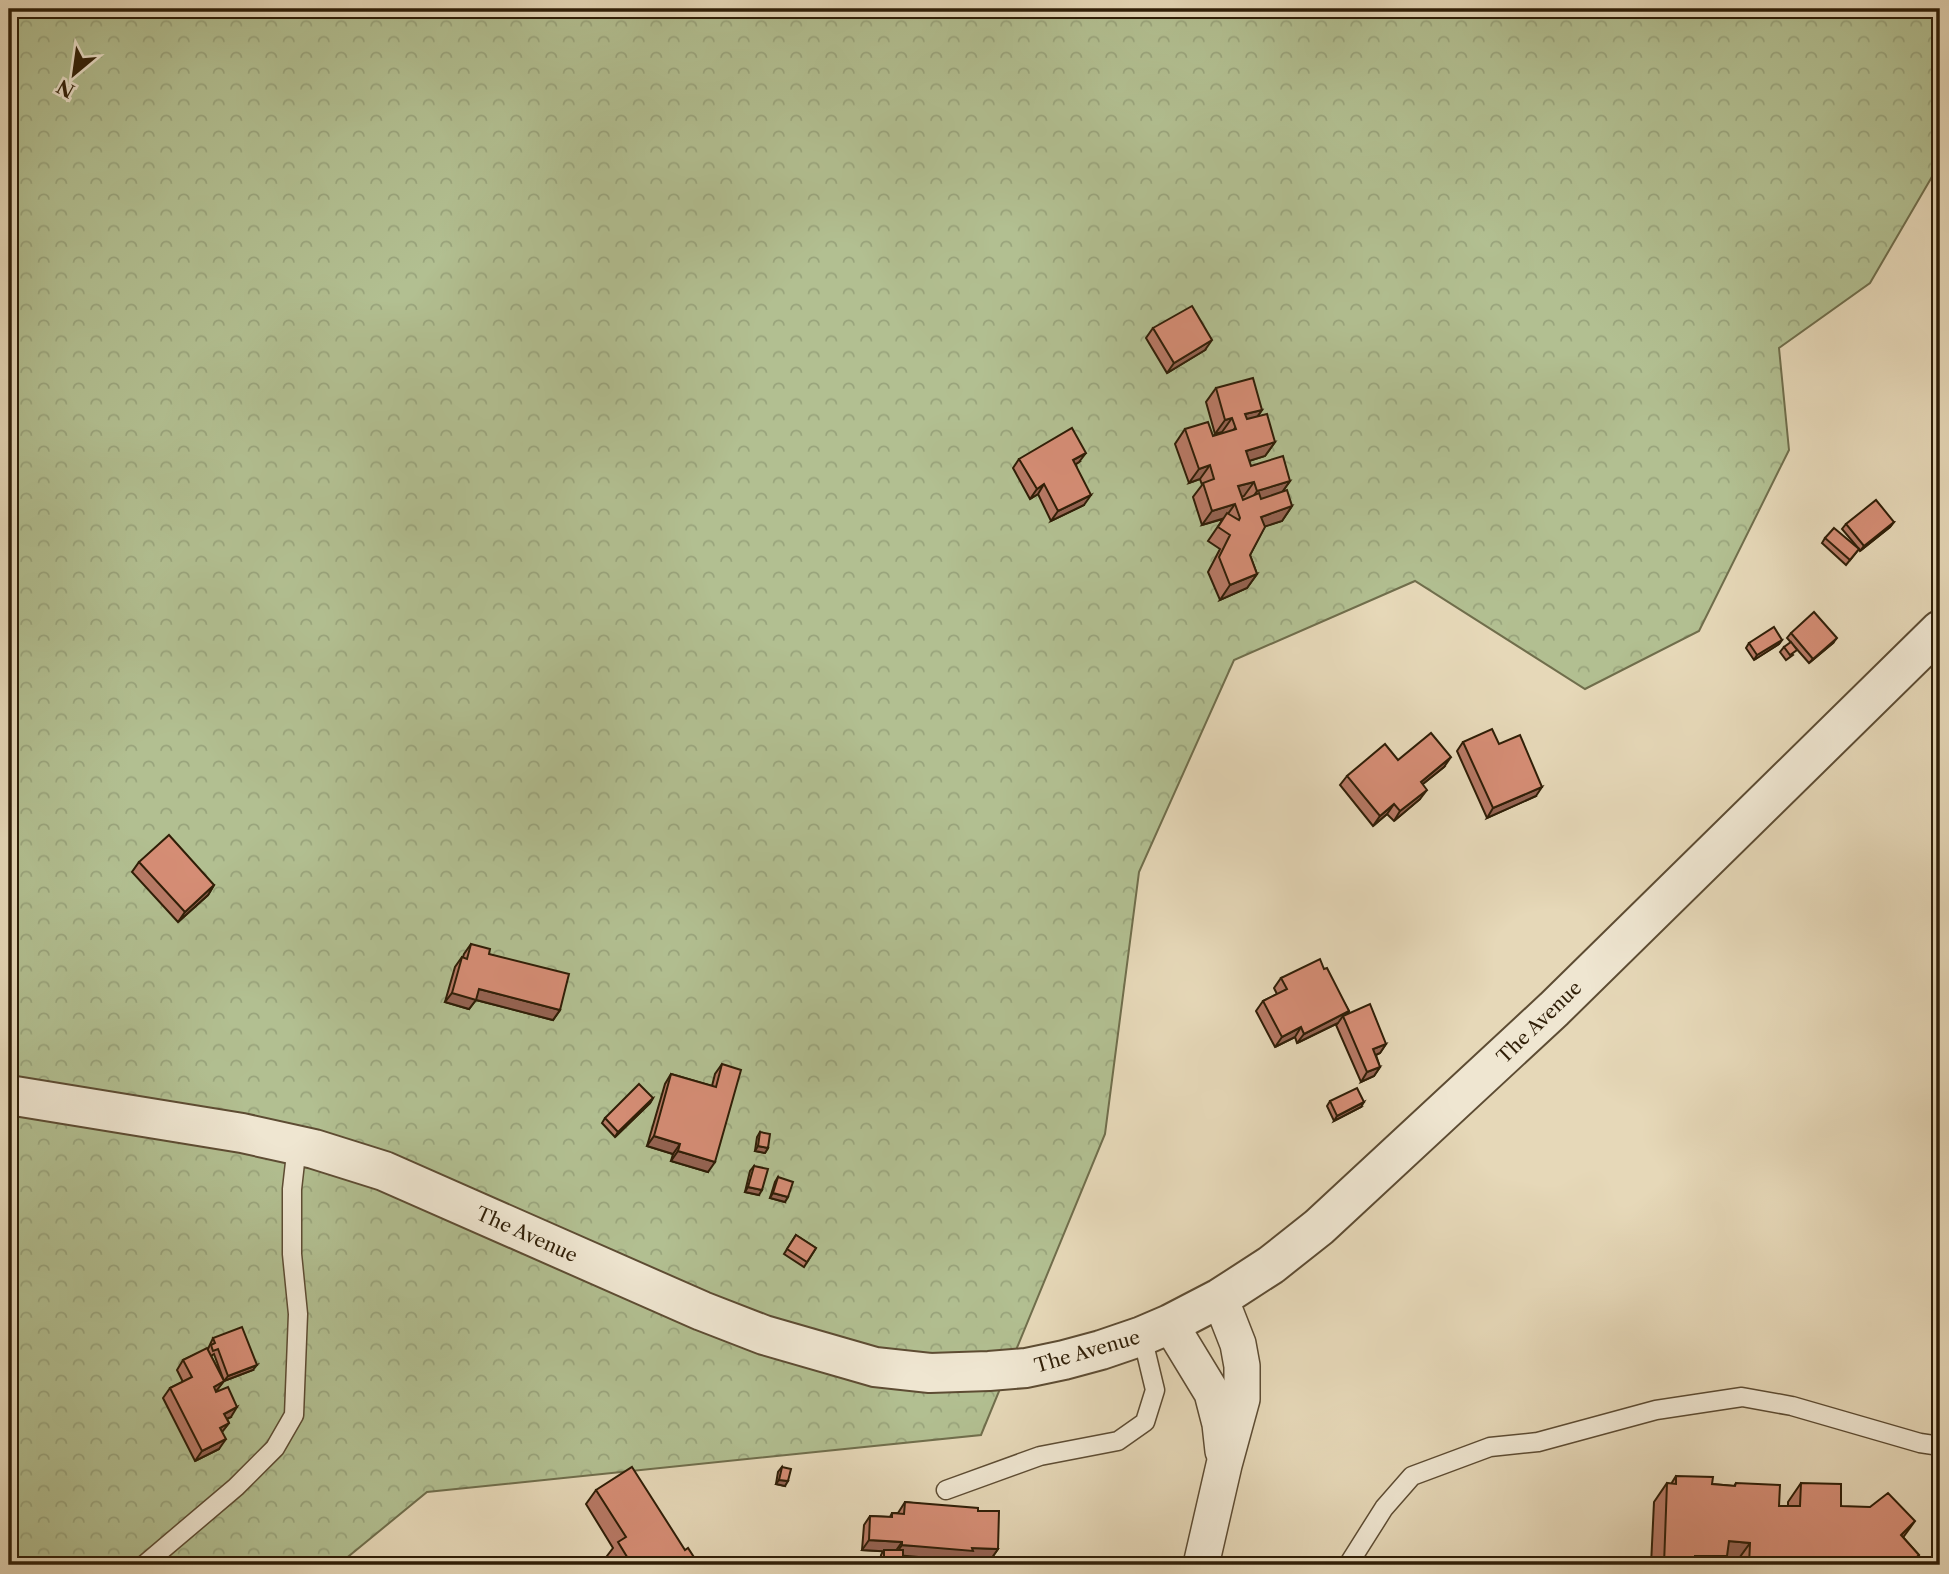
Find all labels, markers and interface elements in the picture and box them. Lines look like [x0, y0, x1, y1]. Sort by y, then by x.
north arrow [38, 38, 108, 108]
text: N [53, 74, 79, 102]
street label: The Avenue [1492, 976, 1586, 1068]
street label: The Avenue [473, 1202, 581, 1267]
street label: The Avenue [1032, 1325, 1143, 1378]

